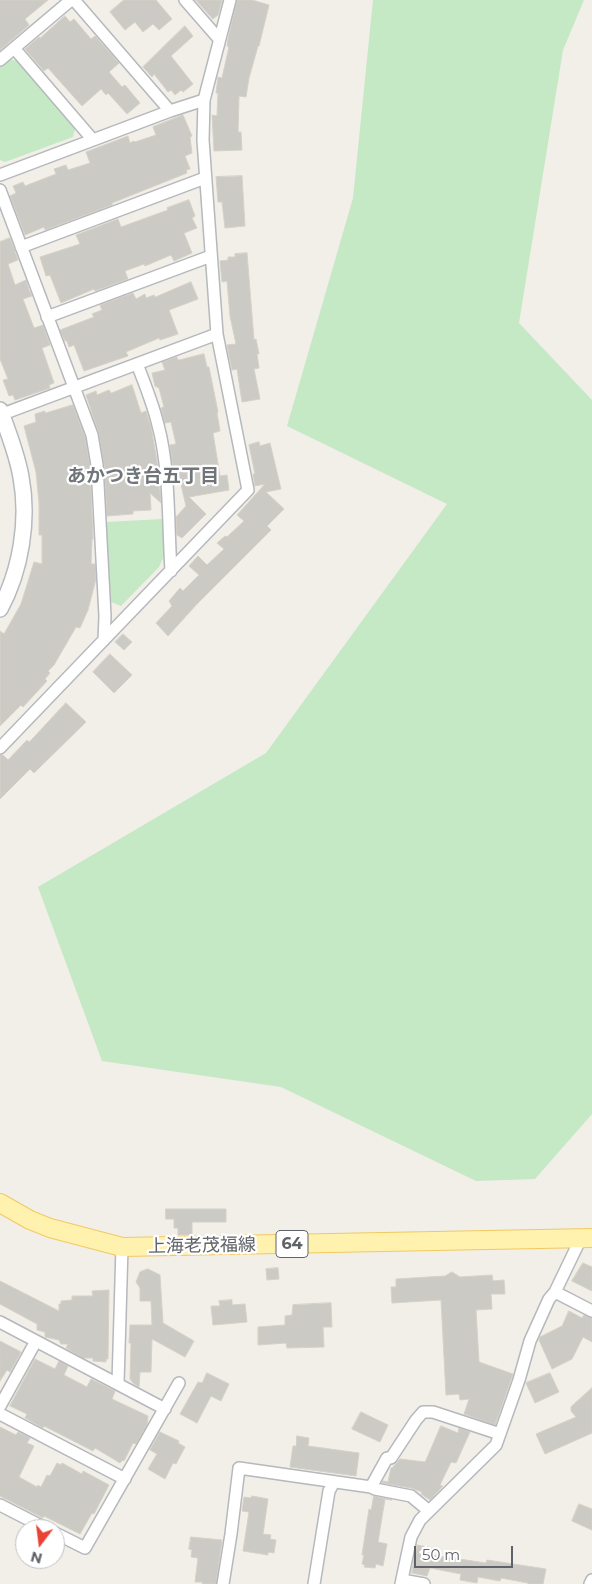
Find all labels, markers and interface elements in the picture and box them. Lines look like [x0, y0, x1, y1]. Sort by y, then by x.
district label: あかつき台五丁目 [67, 465, 219, 487]
road number: 64 [276, 1230, 308, 1258]
street label: 上海老茂福線 [148, 1234, 256, 1258]
north arrow [15, 1519, 65, 1569]
scale bar [417, 1536, 516, 1568]
text: 50 m [422, 1545, 460, 1564]
text: N [29, 1547, 44, 1568]

